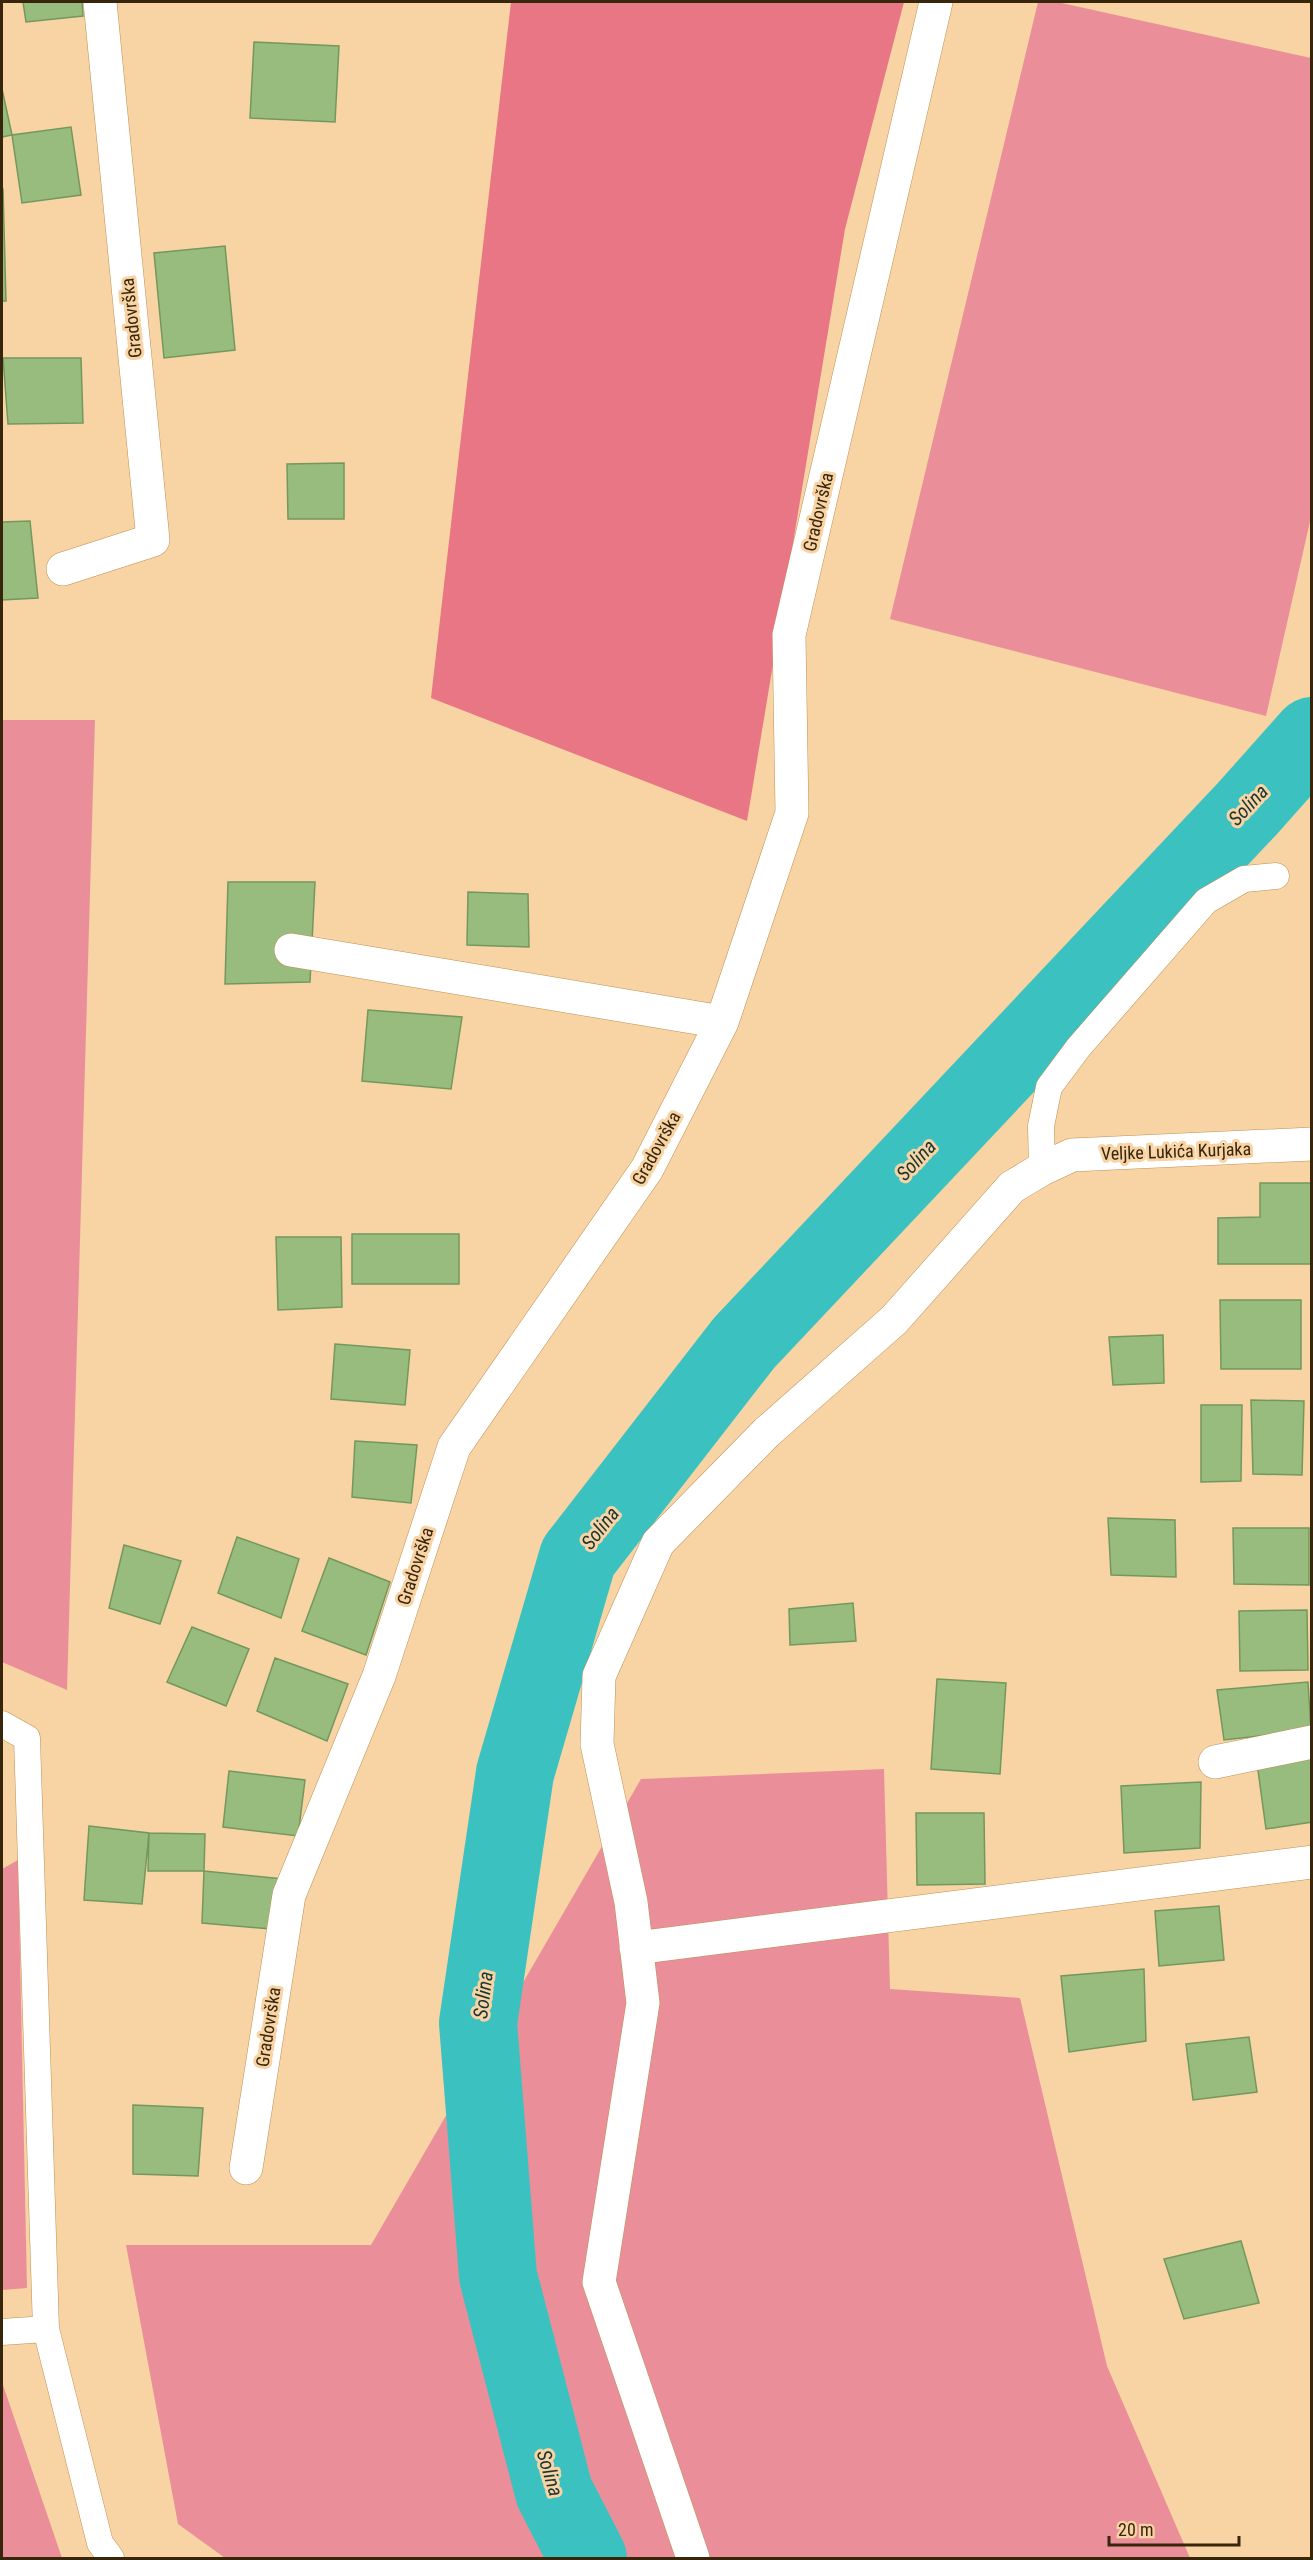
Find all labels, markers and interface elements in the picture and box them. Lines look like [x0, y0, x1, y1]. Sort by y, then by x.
street label: Gradovrška [116, 277, 146, 359]
street label: Gradovrška [799, 470, 837, 554]
water label: Solina [1223, 779, 1273, 831]
street label: Gradovrška [627, 1108, 685, 1188]
water label: Solina [891, 1134, 941, 1186]
street label: Veljke Lukića Kurjaka [1101, 1138, 1251, 1164]
water label: Solina [576, 1502, 624, 1554]
street label: Gradovrška [393, 1525, 437, 1607]
water label: Solina [468, 1970, 498, 2020]
street label: Gradovrška [251, 1986, 285, 2068]
water label: Solina [532, 2447, 568, 2499]
scale bar [1109, 2509, 1240, 2547]
text: 20 m [1118, 2519, 1153, 2540]

